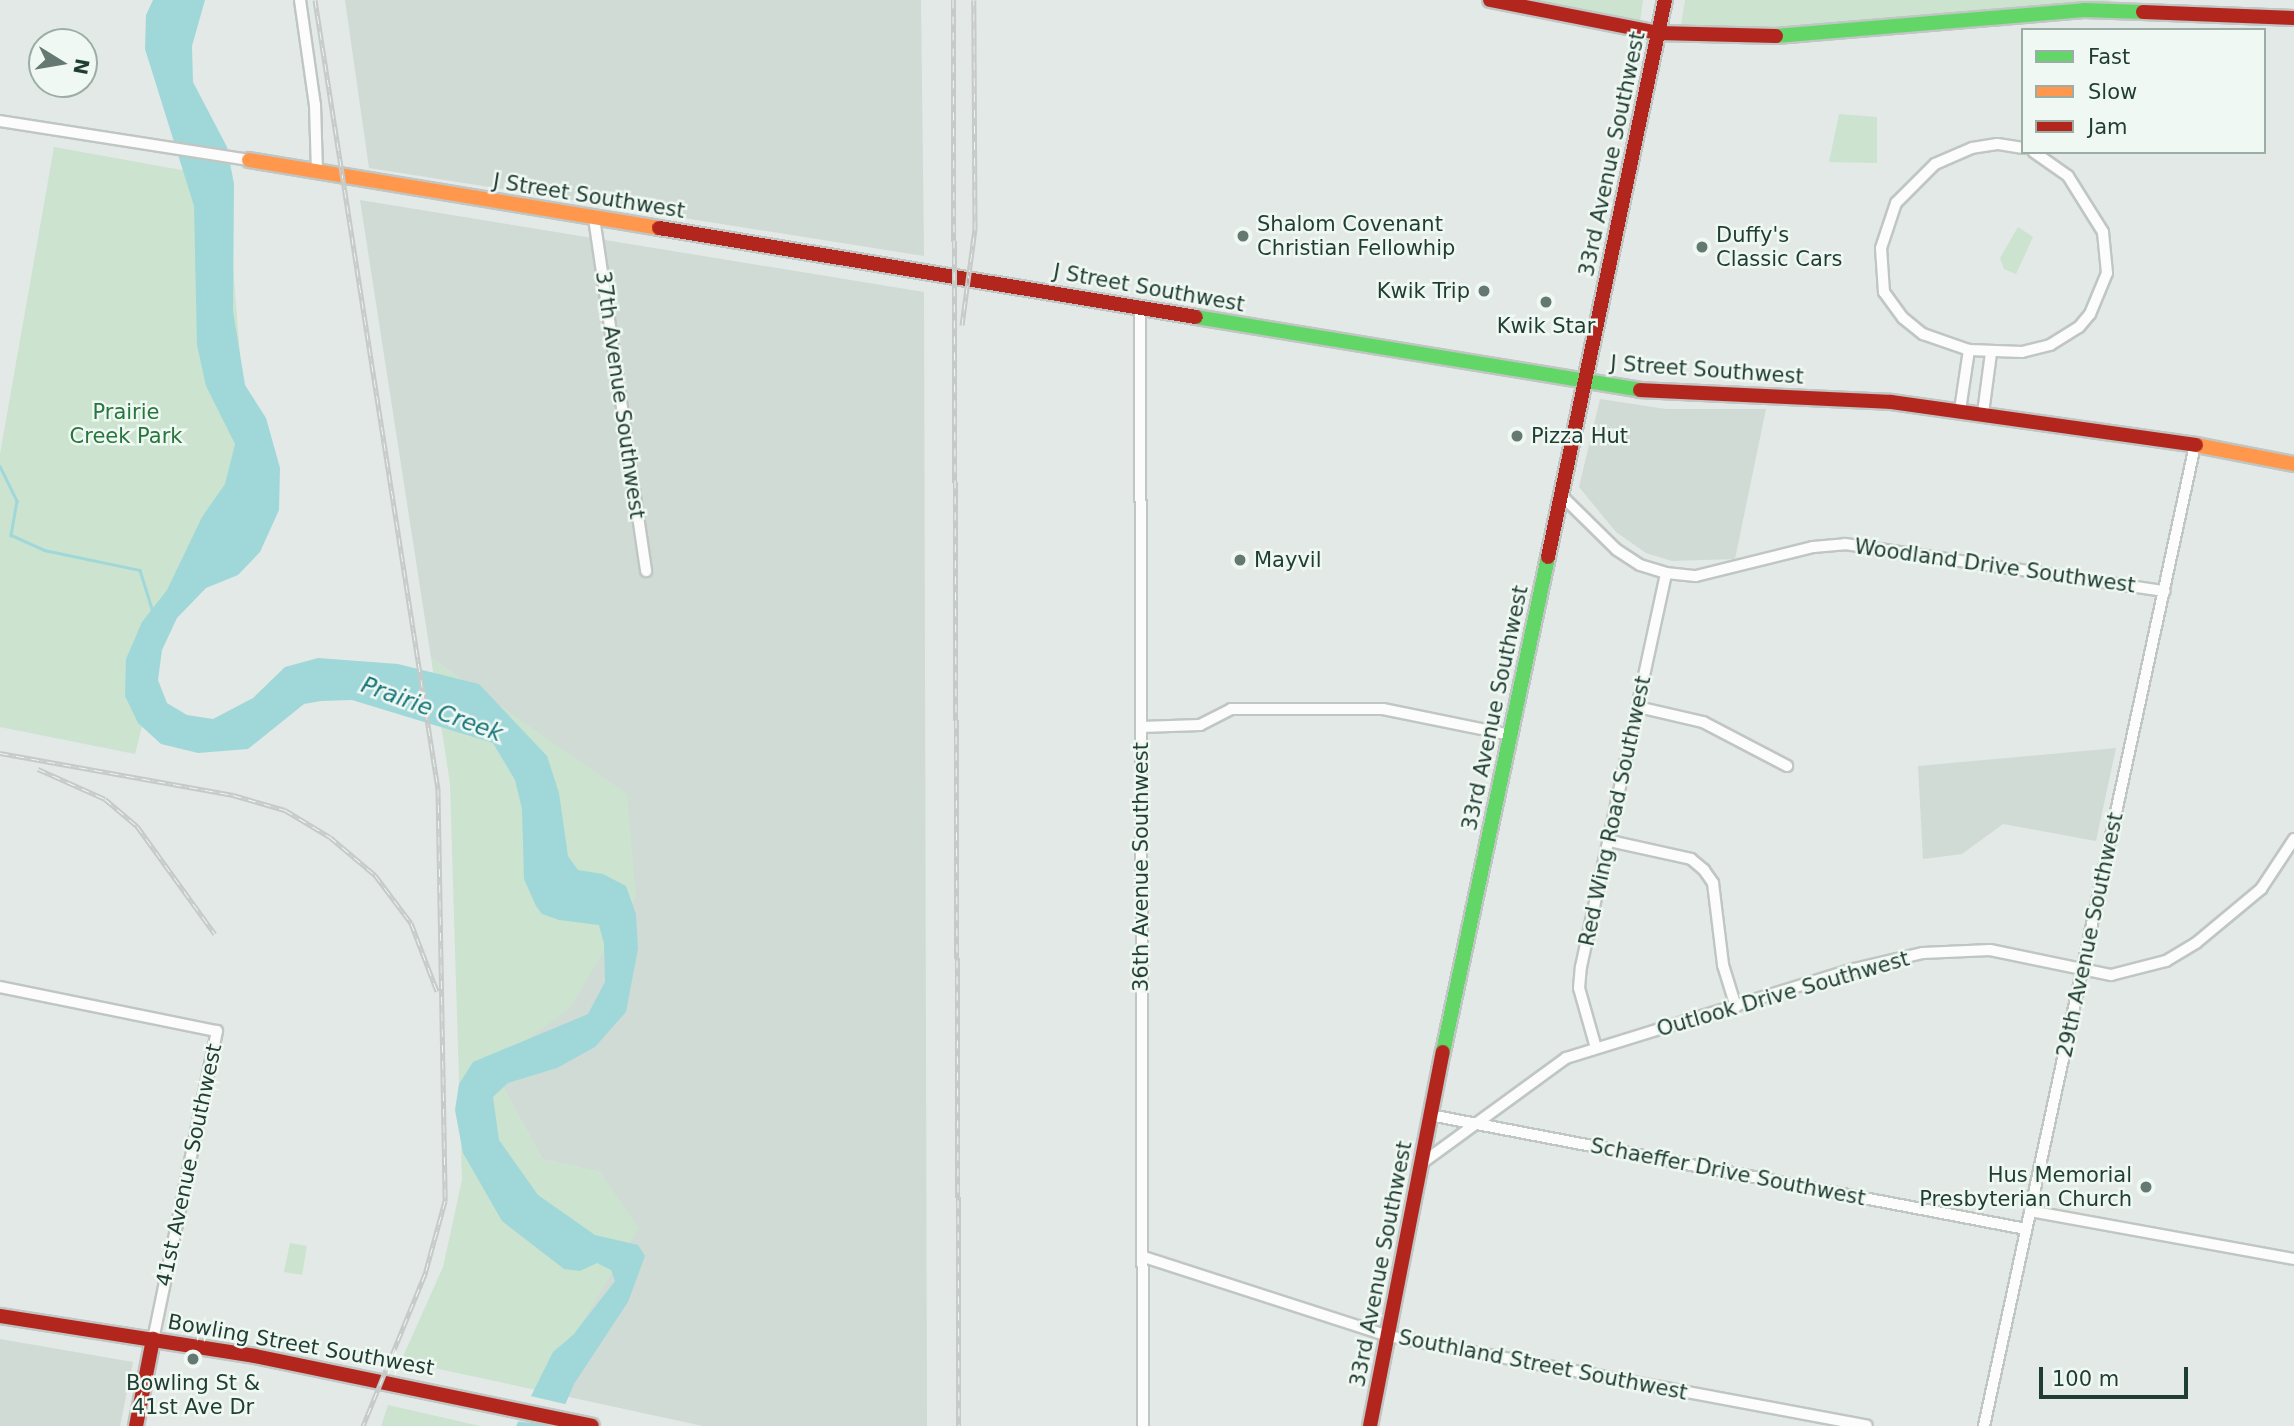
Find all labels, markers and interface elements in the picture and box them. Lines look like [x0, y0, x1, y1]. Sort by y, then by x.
north arrow [28, 28, 98, 98]
legend [2021, 28, 2266, 154]
street label: 33rd Avenue Southwest [1574, 29, 1650, 279]
text: Fast [2088, 45, 2130, 69]
text: N [69, 57, 94, 77]
text: Slow [2088, 80, 2137, 104]
text: Jam [2088, 115, 2128, 139]
street label: J Street Southwest [491, 168, 687, 224]
place label: Shalom Covenant Christian Fellowhip [1257, 211, 1455, 261]
place label: Duffy's Classic Cars [1716, 222, 1842, 272]
marker: Shalom Covenant Christian Fellowhip [1235, 228, 1251, 244]
marker: Duffy's Classic Cars [1694, 239, 1710, 255]
street label: J Street Southwest [1051, 259, 1247, 317]
street label: 37th Avenue Southwest [590, 269, 650, 521]
place label: Kwik Trip [1377, 278, 1470, 304]
marker: Kwik Trip [1476, 283, 1492, 299]
marker: Kwik Star [1538, 294, 1554, 310]
place label: Kwik Star [1497, 313, 1595, 339]
street label: J Street Southwest [1610, 351, 1804, 389]
park label: Prairie Creek Park [70, 399, 182, 449]
place label: Pizza Hut [1531, 423, 1628, 449]
marker: Pizza Hut [1509, 428, 1525, 444]
street label: Woodland Drive Southwest [1853, 534, 2137, 598]
place label: Mayvil [1254, 547, 1322, 573]
marker: Mayvil [1232, 552, 1248, 568]
street label: 33rd Avenue Southwest [1457, 583, 1533, 833]
water label: Prairie Creek [358, 671, 506, 747]
street label: Red Wing Road Southwest [1574, 674, 1656, 948]
street label: 36th Avenue Southwest [1128, 742, 1154, 992]
street label: 29th Avenue Southwest [2052, 810, 2128, 1060]
street label: Outlook Drive Southwest [1654, 946, 1912, 1042]
street label: 41st Avenue Southwest [151, 1041, 227, 1289]
street label: Schaeffer Drive Southwest [1588, 1133, 1868, 1211]
street label: 33rd Avenue Southwest [1345, 1139, 1417, 1389]
place label: Hus Memorial Presbyterian Church [1919, 1162, 2132, 1212]
marker: Hus Memorial Presbyterian Church [2138, 1179, 2154, 1195]
street label: Bowling Street Southwest [166, 1309, 436, 1381]
street label: Southland Street Southwest [1396, 1325, 1690, 1405]
marker: Bowling St & 41st Ave Dr [185, 1351, 201, 1367]
scale bar [2042, 1352, 2191, 1396]
text: 100 m [2052, 1367, 2119, 1391]
place label: Bowling St & 41st Ave Dr [126, 1370, 260, 1420]

